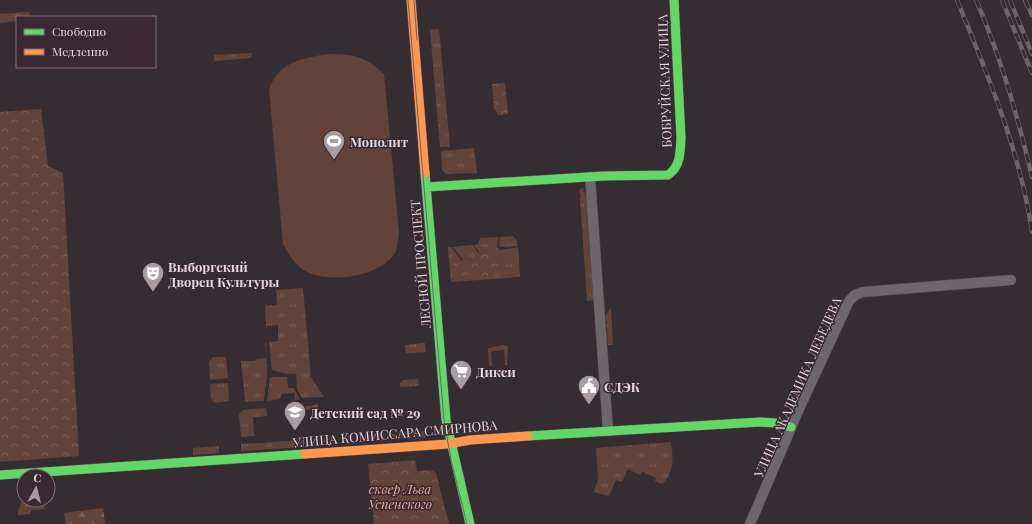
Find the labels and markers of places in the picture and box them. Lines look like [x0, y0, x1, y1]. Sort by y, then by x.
sports icon: Монолит [321, 128, 347, 161]
place label: Монолит [350, 133, 409, 150]
place label: Выборгский Дворец Культуры [168, 258, 279, 290]
theatre icon: Выборгский Дворец Культуры [140, 260, 166, 293]
supermarket icon: Дикси [448, 358, 474, 391]
place label: Дикси [476, 363, 516, 380]
public building icon: СДЭК [576, 373, 602, 406]
place label: СДЭК [604, 378, 641, 395]
school or university icon: Детский сад № 29 [282, 399, 308, 432]
place label: Детский сад № 29 [310, 404, 420, 421]

